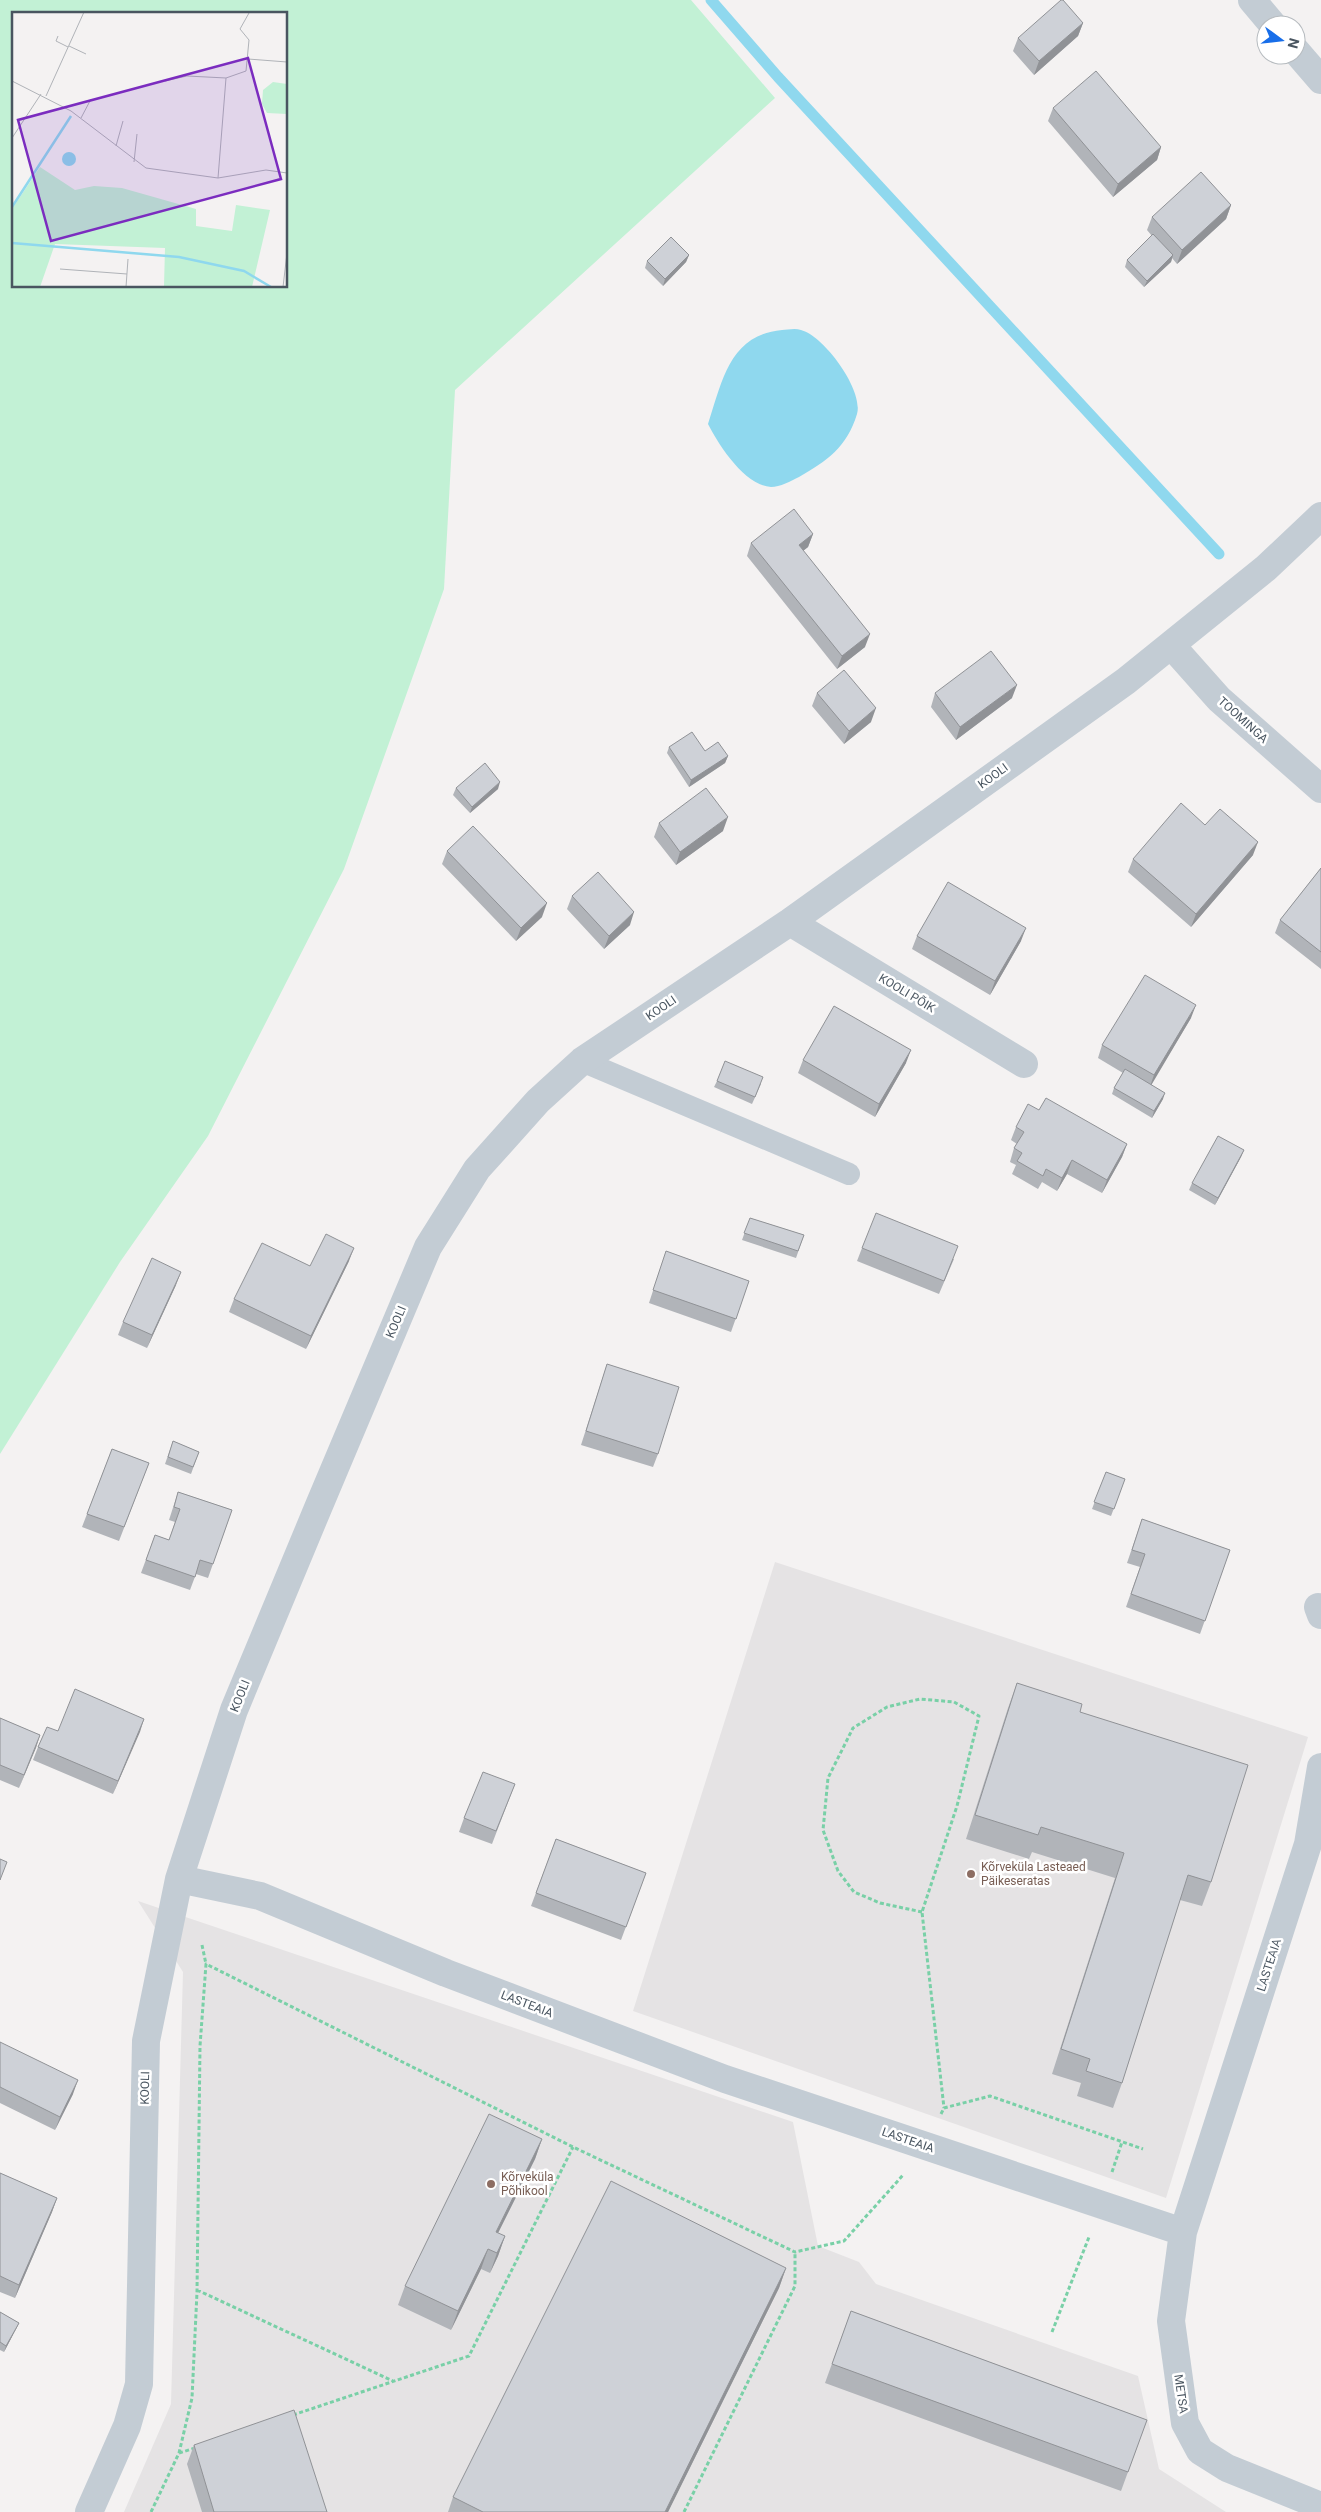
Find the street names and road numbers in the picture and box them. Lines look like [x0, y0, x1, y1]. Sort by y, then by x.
street label: TOOMINGA [1215, 694, 1271, 746]
street label: KOOLI [975, 760, 1011, 792]
street label: KOOLI PÕIK [876, 969, 939, 1016]
street label: KOOLI [643, 993, 679, 1023]
street label: KOOLI [383, 1304, 409, 1340]
street label: KOOLI [227, 1678, 253, 1714]
street label: LASTEAIA [1254, 1937, 1284, 1993]
street label: LASTEAIA [499, 1988, 555, 2020]
street label: KOOLI [138, 2071, 152, 2105]
street label: LASTEAIA [880, 2125, 936, 2156]
street label: METSA [1171, 2373, 1191, 2415]

